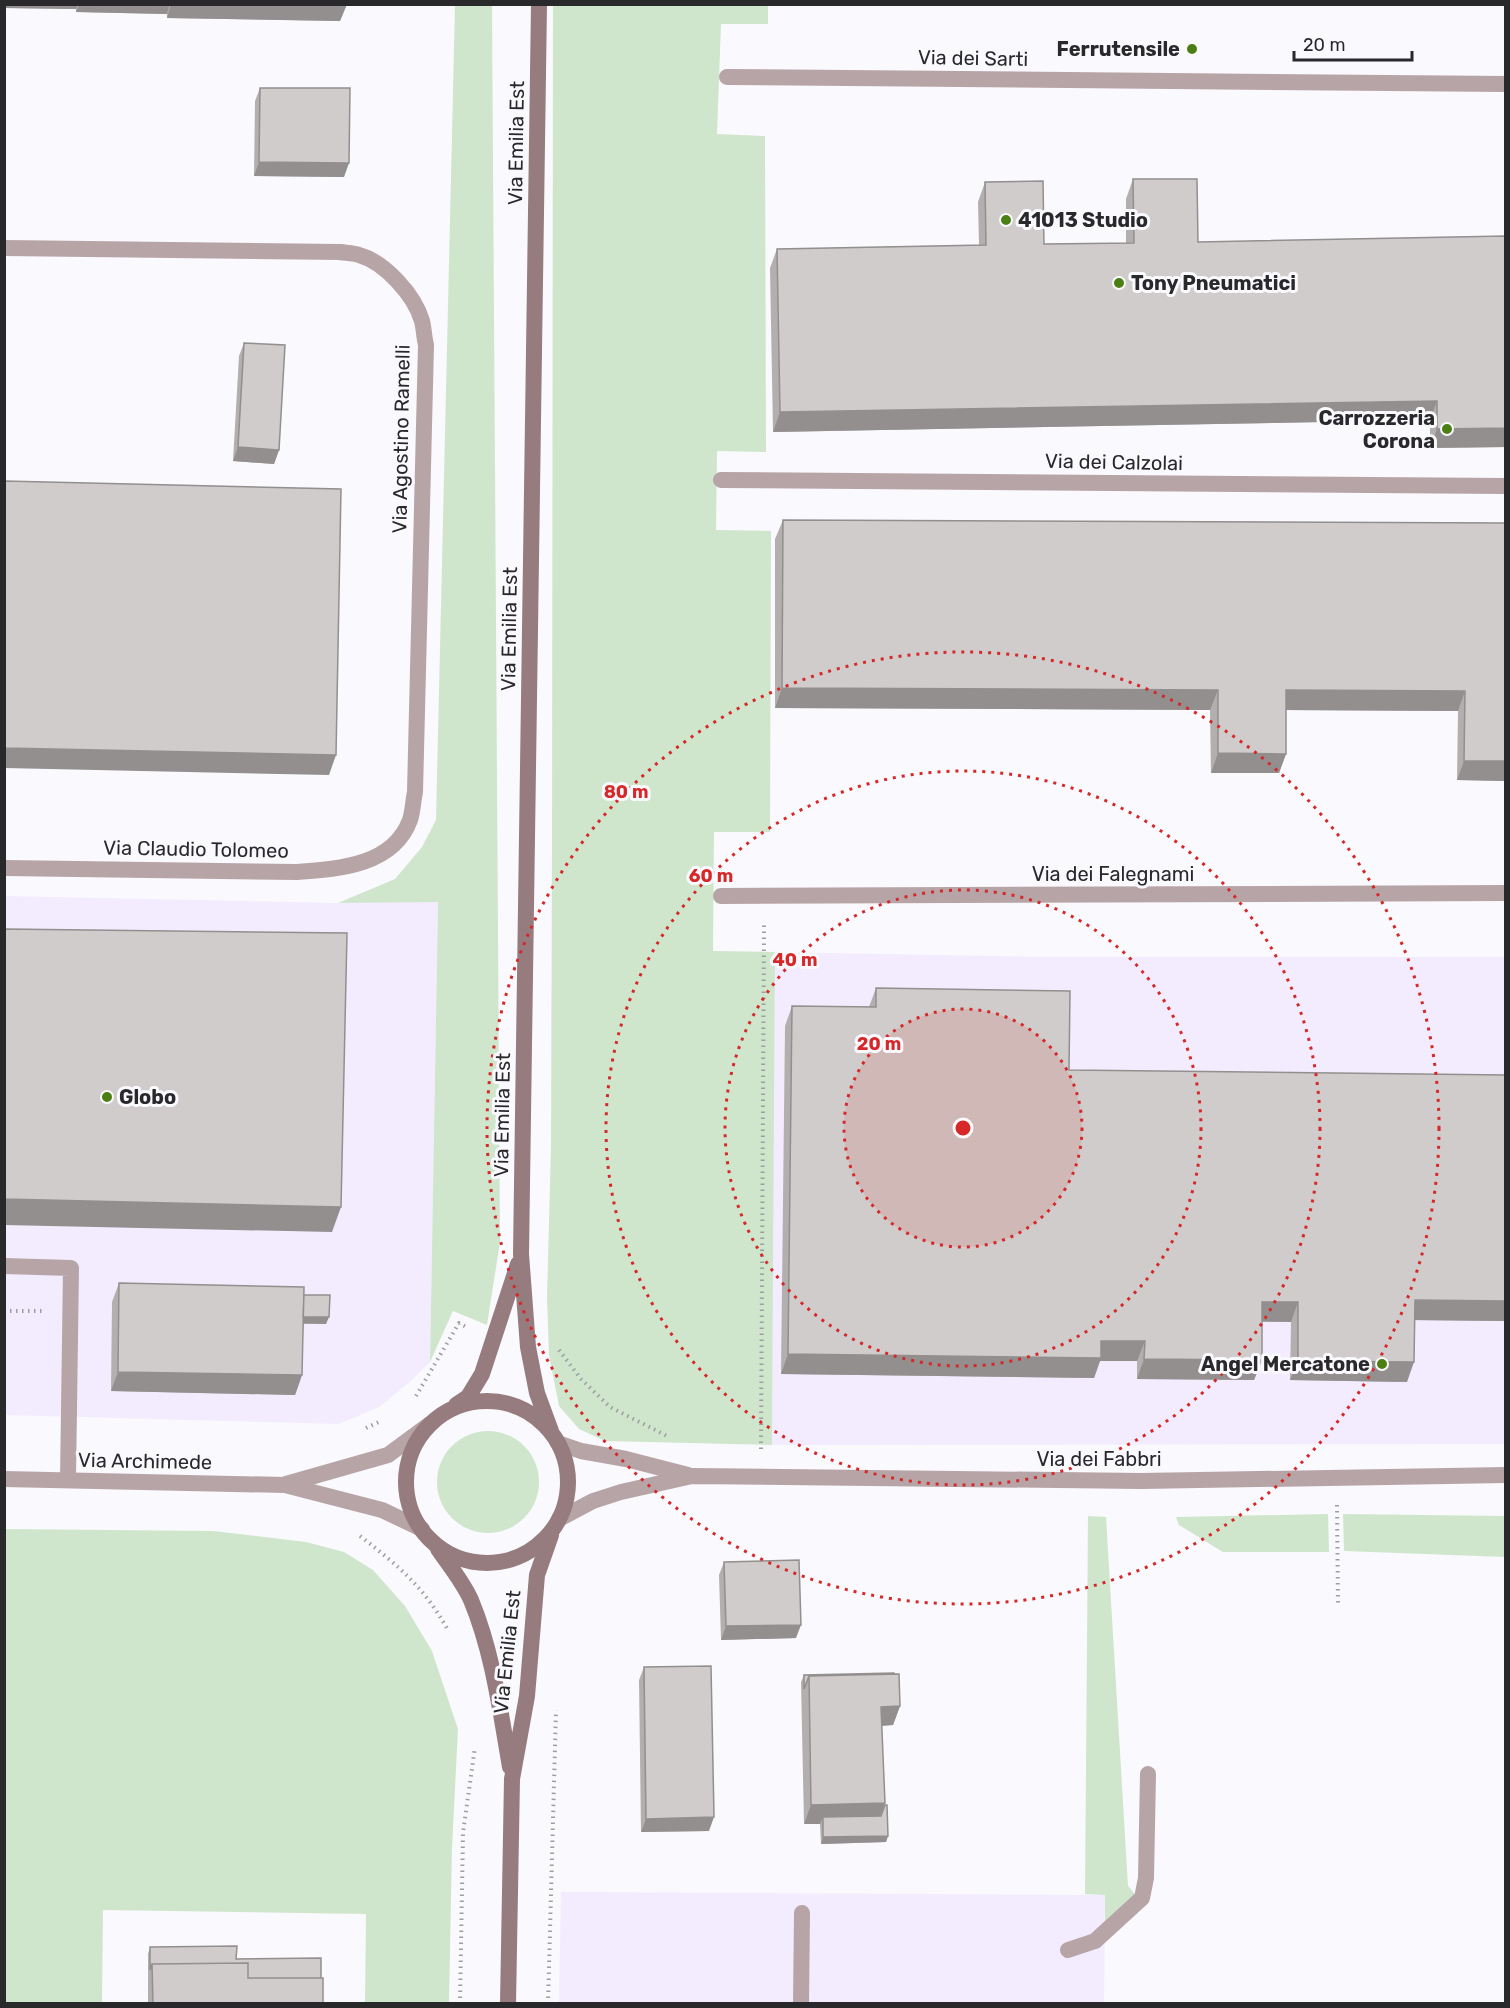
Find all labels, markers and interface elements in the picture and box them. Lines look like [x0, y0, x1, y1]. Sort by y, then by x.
scale bar [1294, 24, 1412, 62]
text: 20 m [1303, 34, 1345, 56]
place label: Ferrutensile [1057, 37, 1180, 61]
marker: Ferrutensile [1185, 42, 1199, 56]
street label: Via dei Sarti [918, 45, 1028, 71]
street label: Via Emilia Est [503, 80, 529, 205]
place label: 41013 Studio [1018, 208, 1148, 232]
marker: 41013 Studio [999, 213, 1013, 227]
place label: Tony Pneumatici [1131, 271, 1296, 295]
marker: Tony Pneumatici [1112, 276, 1126, 290]
street label: Via Agostino Ramelli [387, 344, 415, 534]
place label: Carrozzeria Corona [1318, 406, 1435, 453]
marker: Carrozzeria Corona [1440, 422, 1454, 436]
street label: Via dei Calzolai [1045, 449, 1183, 475]
street label: Via Emilia Est [496, 566, 522, 691]
text: 80 m [604, 781, 648, 803]
street label: Via Claudio Tolomeo [103, 835, 289, 863]
street label: Via dei Falegnami [1032, 862, 1194, 886]
text: 60 m [689, 865, 733, 887]
text: 40 m [773, 949, 817, 971]
text: 20 m [857, 1033, 901, 1055]
street label: Via Emilia Est [489, 1052, 515, 1177]
place label: Globo [119, 1085, 176, 1109]
marker: Globo [100, 1090, 114, 1104]
centre of rings [953, 1118, 973, 1138]
place label: Angel Mercatone [1201, 1352, 1370, 1376]
marker: Angel Mercatone [1375, 1357, 1389, 1371]
street label: Via dei Fabbri [1036, 1447, 1162, 1471]
street label: Via Archimede [78, 1448, 212, 1474]
street label: Via Emilia Est [489, 1589, 525, 1715]

